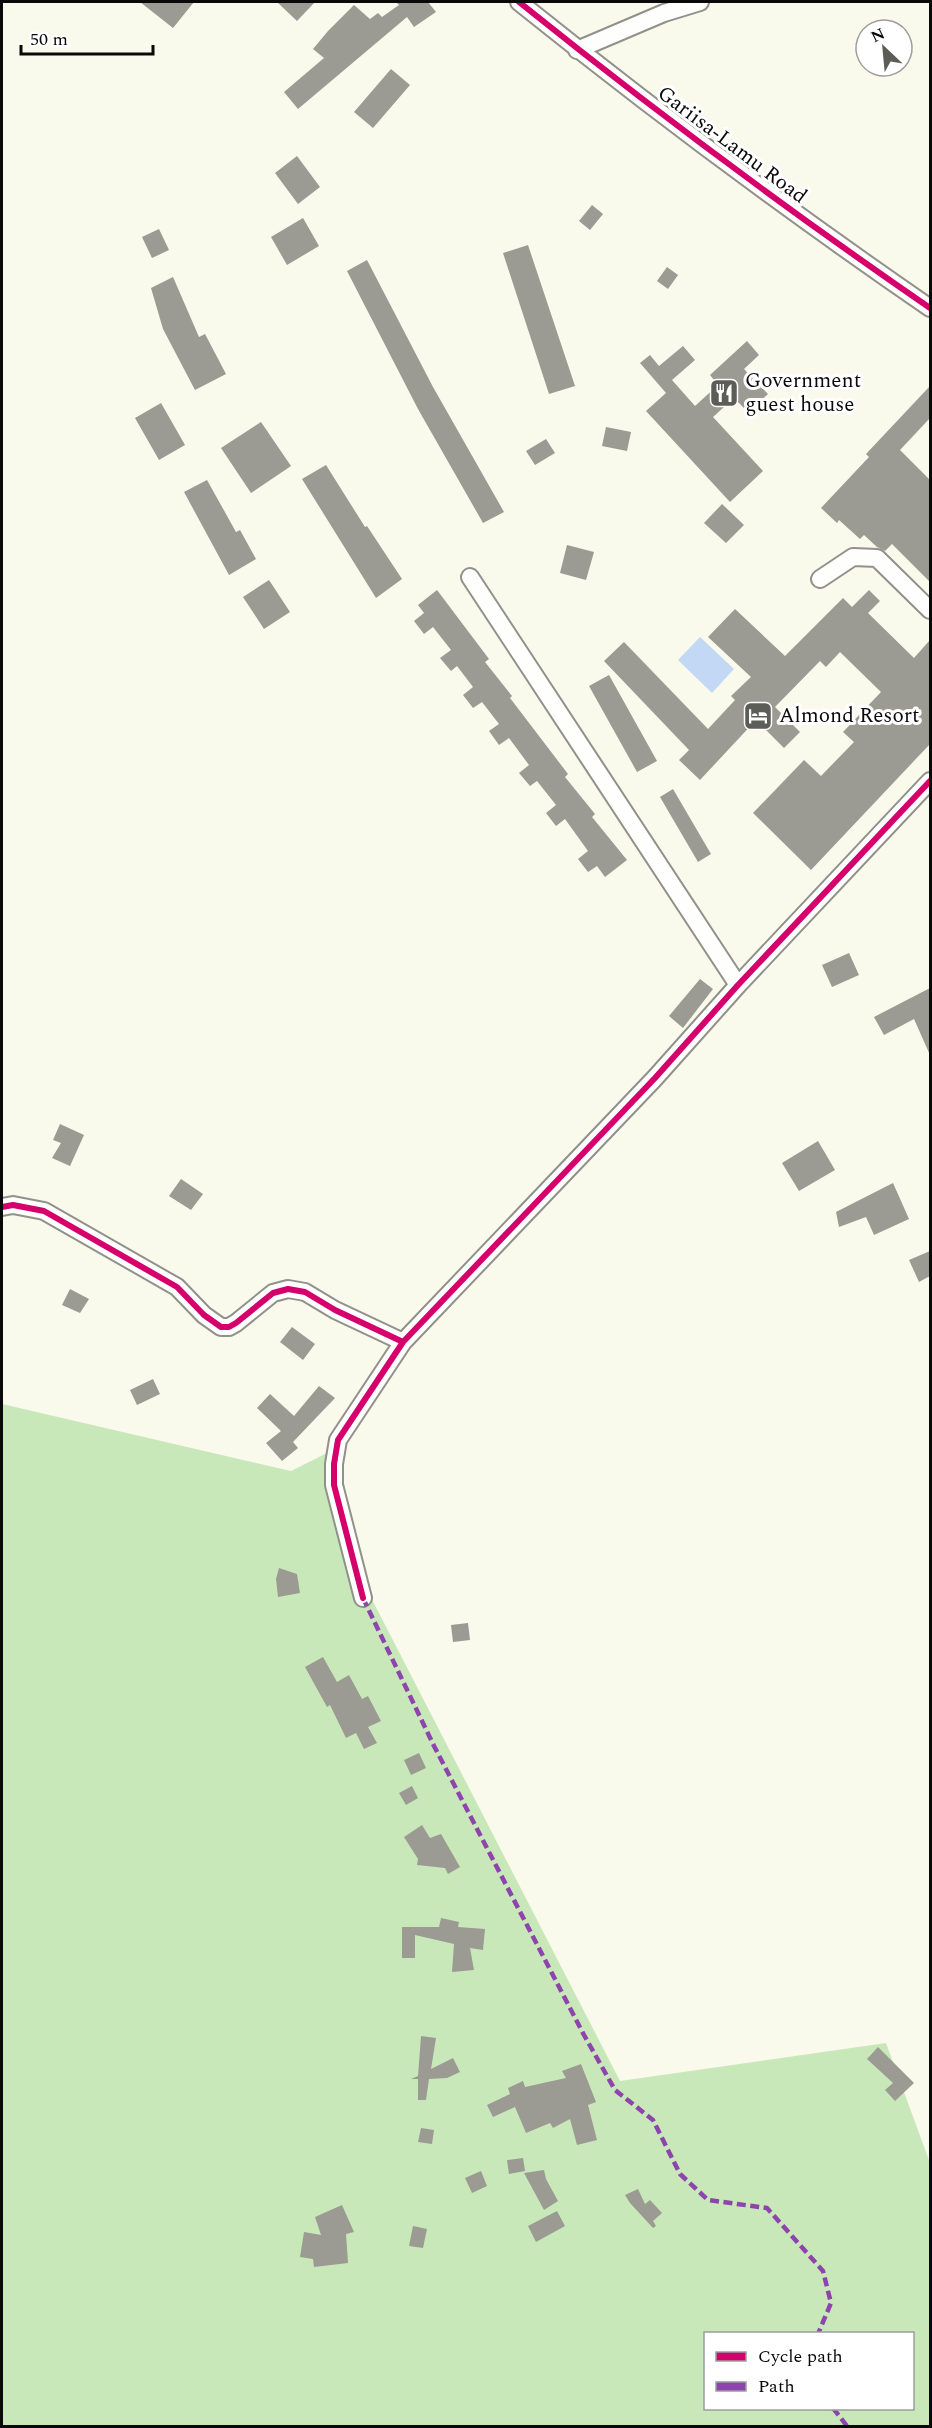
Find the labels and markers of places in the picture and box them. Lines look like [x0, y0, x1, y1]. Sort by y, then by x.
place label: Government guest house [745, 365, 861, 421]
restaurant icon: Government guest house [708, 377, 740, 409]
hotel icon: Almond Resort [742, 700, 774, 732]
place label: Almond Resort [779, 700, 920, 732]

